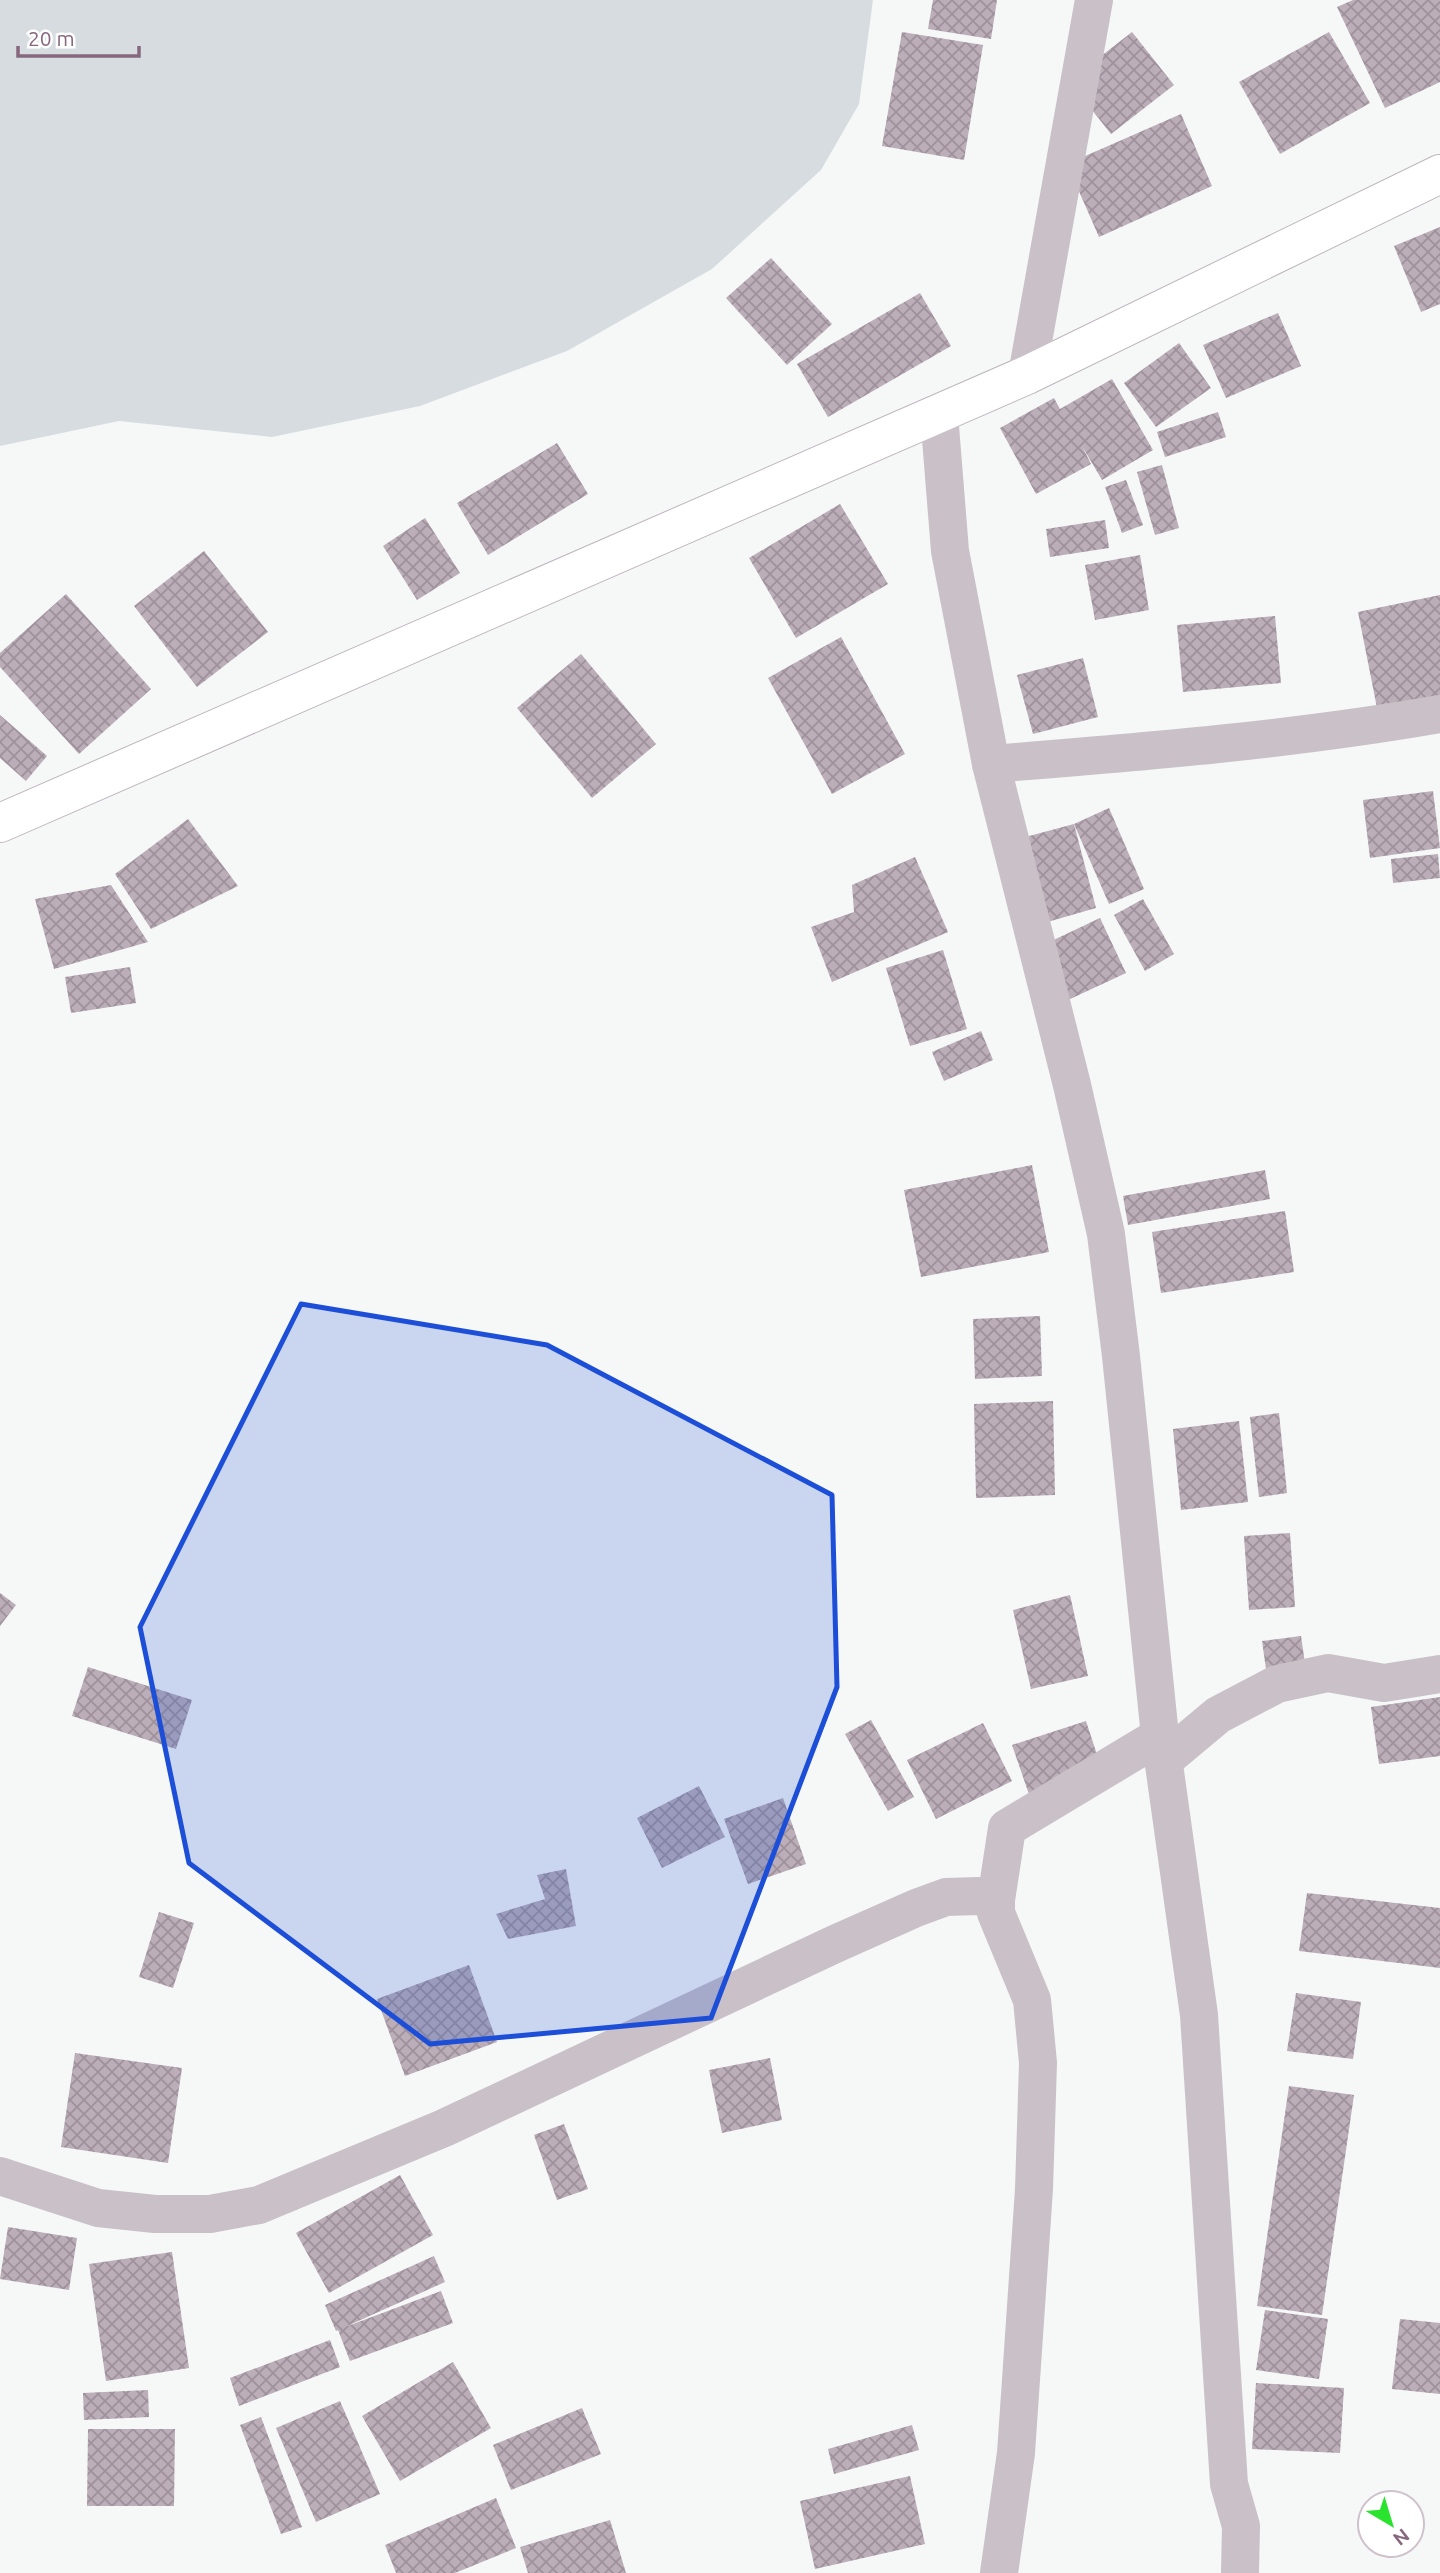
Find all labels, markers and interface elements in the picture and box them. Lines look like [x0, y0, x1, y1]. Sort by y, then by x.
scale bar [18, 14, 138, 58]
text: 20 m [28, 26, 75, 50]
north arrow [1356, 2489, 1426, 2559]
text: N [1389, 2524, 1414, 2550]

